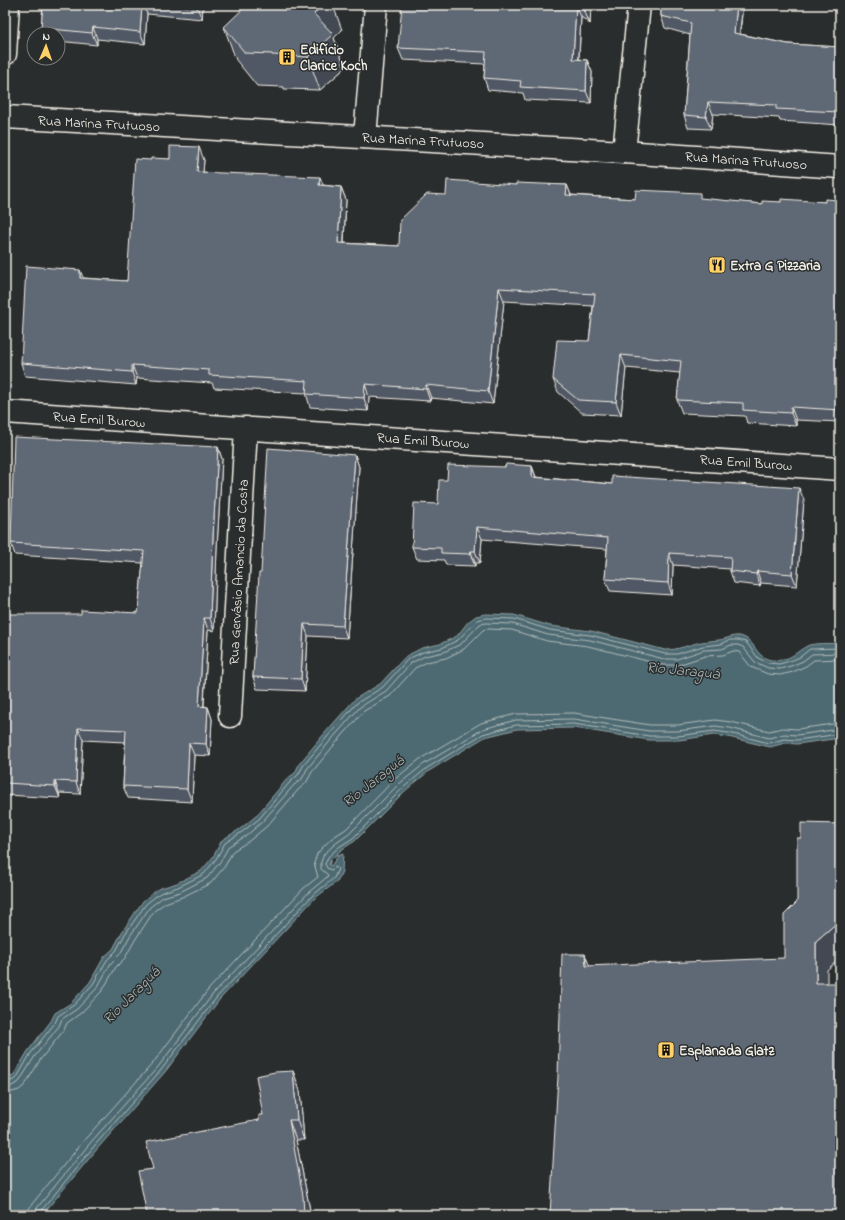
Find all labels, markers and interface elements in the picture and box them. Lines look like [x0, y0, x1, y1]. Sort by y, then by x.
north arrow [26, 26, 66, 66]
text: N [42, 29, 50, 45]
place label: Edifício Clarice Koch [300, 40, 368, 77]
building icon: Edifício Clarice Koch [277, 47, 297, 67]
street label: Rua Marina Frutuoso [37, 111, 161, 138]
street label: Rua Marina Frutuoso [361, 128, 485, 155]
street label: Rua Marina Frutuoso [684, 147, 808, 176]
restaurant icon: Extra G Pizzaria [707, 255, 727, 275]
place label: Extra G Pizzaria [730, 256, 821, 277]
street label: Rua Emil Burow [52, 407, 146, 434]
street label: Rua Emil Burow [376, 428, 470, 455]
street label: Rua Emil Burow [699, 450, 793, 477]
street label: Rua Gervásio Amancio da Costa [224, 479, 255, 665]
water label: Rio Jaraguá [645, 656, 722, 687]
water label: Rio Jaraguá [338, 750, 411, 814]
water label: Rio Jaraguá [98, 961, 167, 1030]
building icon: Esplanada Glatz [656, 1040, 676, 1060]
place label: Esplanada Glatz [679, 1041, 776, 1062]

